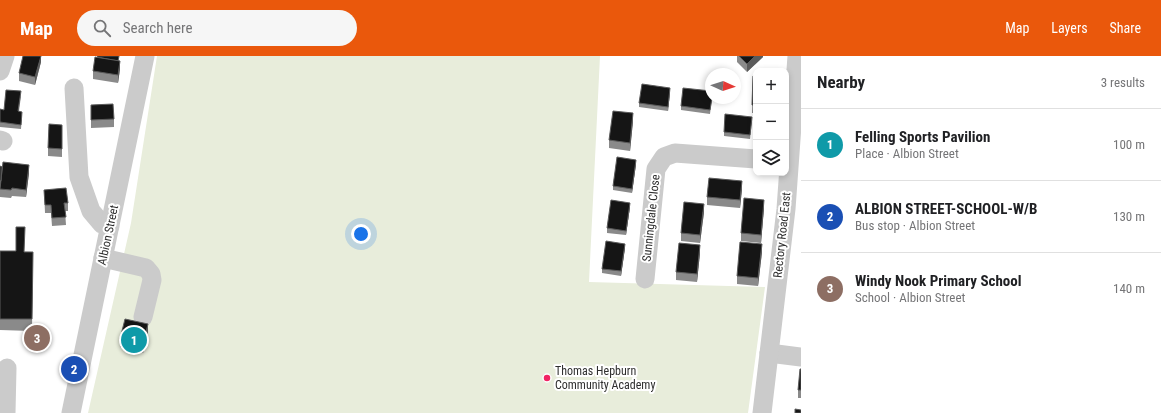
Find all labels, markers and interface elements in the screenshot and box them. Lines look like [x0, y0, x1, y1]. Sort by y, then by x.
search box [77, 10, 357, 46]
text: Map [20, 17, 53, 40]
icon: search [91, 17, 113, 39]
text: Search here [123, 19, 193, 37]
text: Map [1005, 20, 1029, 36]
text: Layers [1051, 20, 1088, 36]
text: Share [1110, 20, 1141, 36]
north arrow [705, 68, 741, 104]
map controls [753, 68, 789, 176]
button: + [753, 68, 789, 104]
text: Nearby [817, 72, 865, 92]
text: 3 results [1101, 75, 1145, 90]
button: − [753, 104, 789, 140]
text: Felling Sports Pavilion [855, 128, 990, 146]
text: 1 [827, 137, 833, 152]
text: 100 m [1113, 137, 1145, 152]
button: layers [753, 140, 789, 176]
text: Place · Albion Street [855, 146, 959, 161]
street label: Sunningdale Close [639, 173, 663, 262]
street label: Rectory Road East [771, 191, 794, 279]
text: ALBION STREET-SCHOOL-W/B [855, 200, 1037, 218]
street label: Albion Street [95, 203, 121, 266]
text: 2 [827, 209, 833, 224]
text: 130 m [1113, 209, 1145, 224]
text: Bus stop · Albion Street [855, 218, 975, 233]
your location [351, 224, 371, 244]
text: Windy Nook Primary School [855, 272, 1022, 290]
text: 3 [827, 281, 833, 296]
text: 140 m [1113, 281, 1145, 296]
text: School · Albion Street [855, 290, 965, 305]
pin: 3 [24, 323, 50, 353]
pin: 1 [121, 325, 147, 355]
pin: 2 [61, 354, 87, 384]
place label: Thomas Hepburn Community Academy [555, 364, 655, 392]
marker: Thomas Hepburn Community Academy [542, 373, 552, 383]

